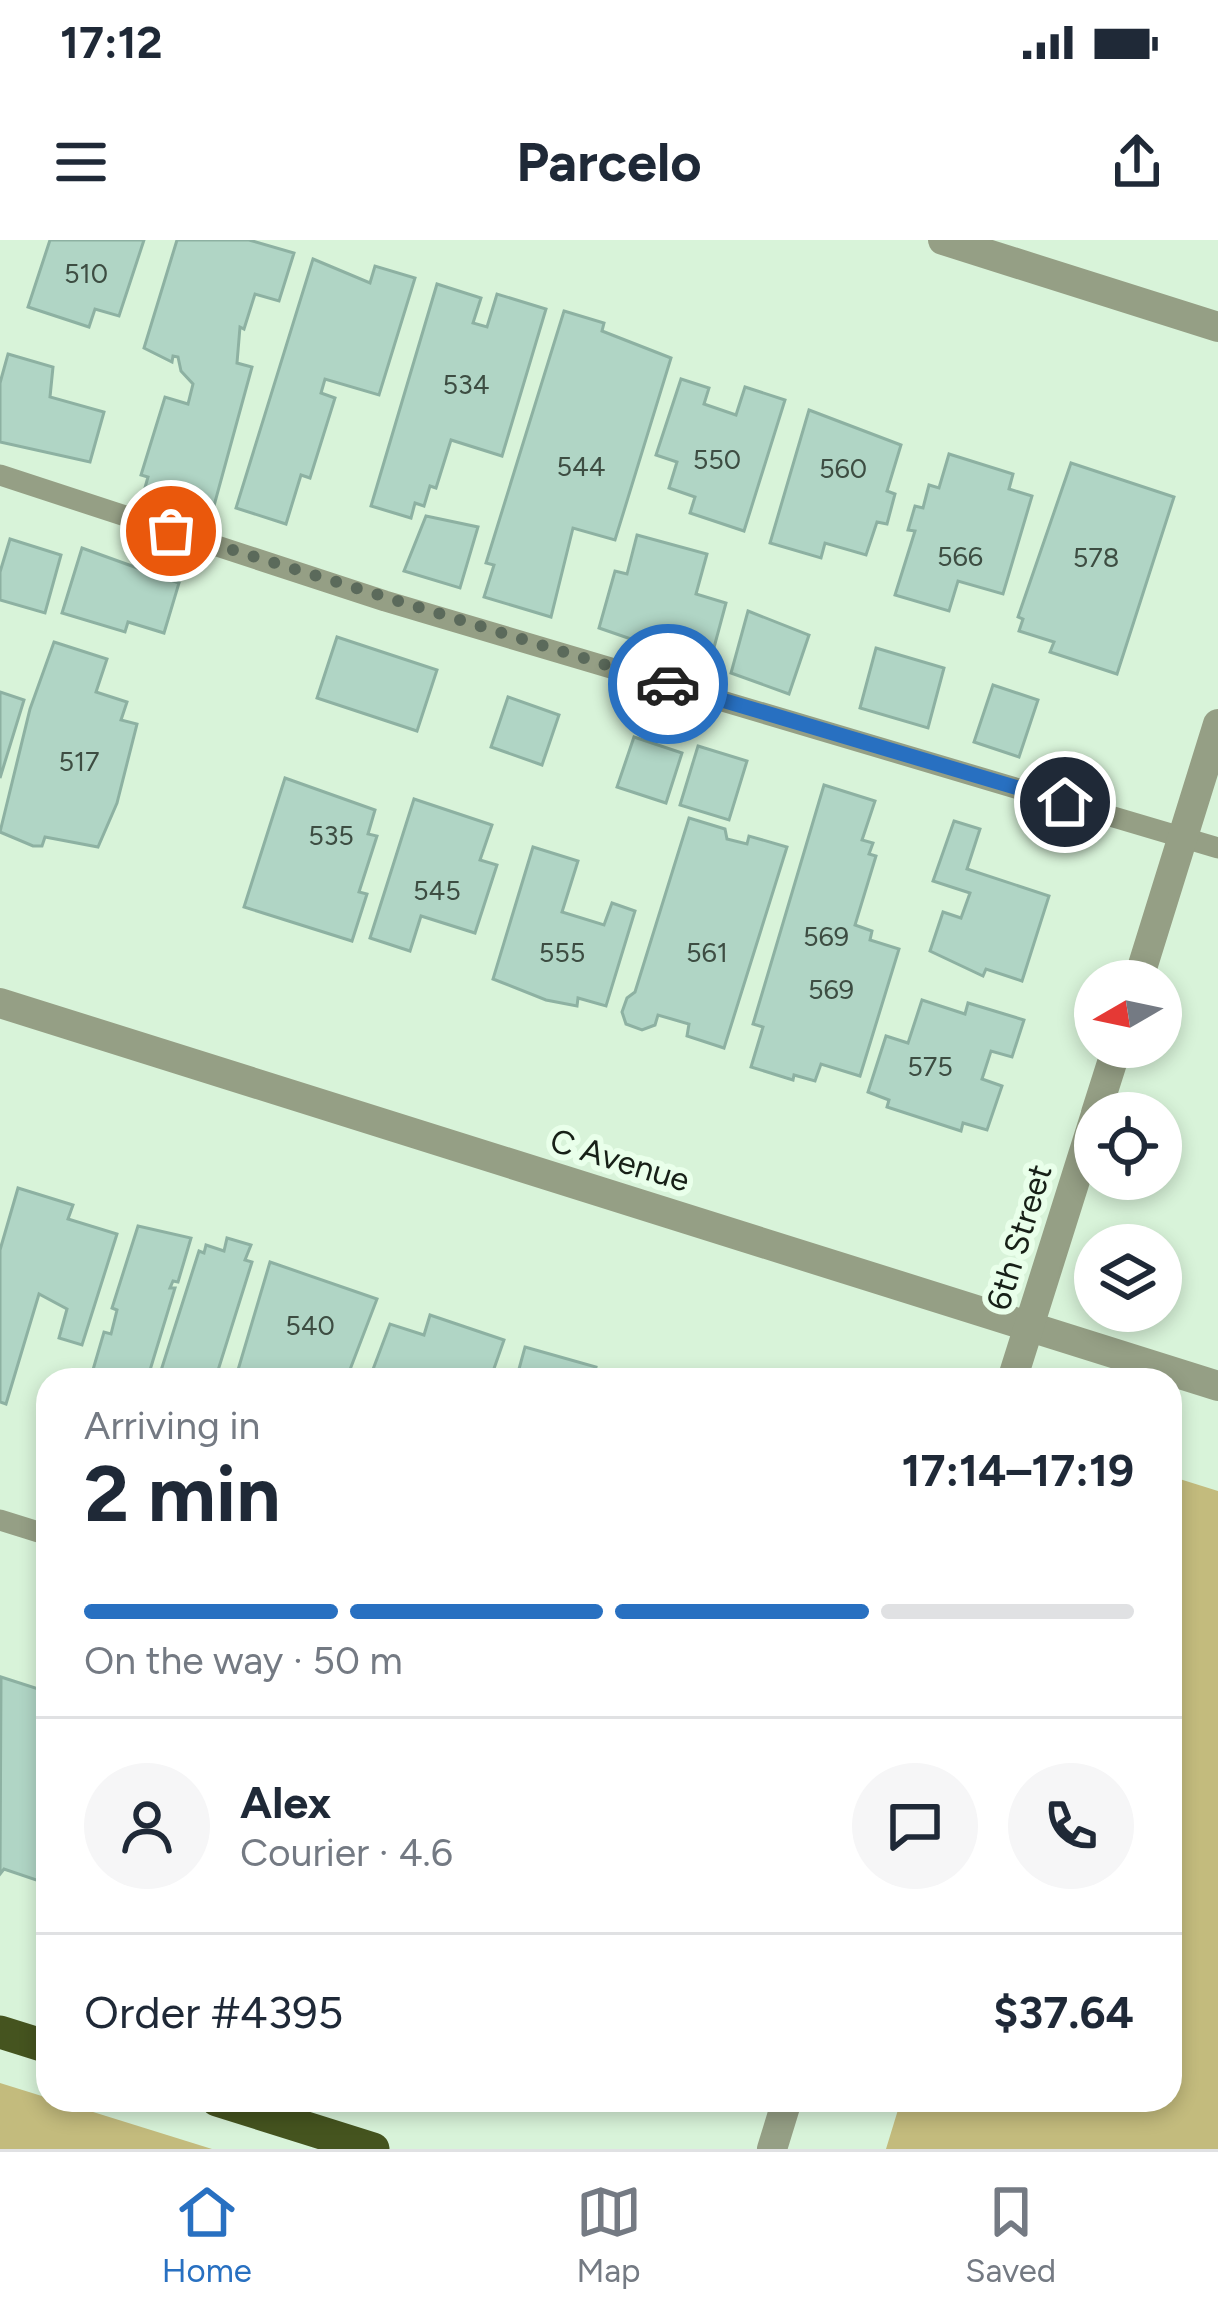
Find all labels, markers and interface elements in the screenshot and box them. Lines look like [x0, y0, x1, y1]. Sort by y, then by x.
text: 17:12 [60, 15, 163, 69]
icon: menu [48, 129, 114, 195]
icon: share [1104, 129, 1170, 195]
text: Parcelo [516, 130, 702, 195]
house number: 510 [64, 257, 108, 290]
house number: 534 [443, 368, 489, 401]
house number: 550 [693, 443, 741, 476]
house number: 544 [556, 450, 606, 483]
house number: 560 [819, 452, 867, 485]
pin [120, 480, 222, 582]
icon: bag [138, 498, 204, 564]
house number: 566 [937, 540, 983, 573]
house number: 578 [1073, 541, 1119, 574]
courier [608, 624, 728, 744]
icon: car [635, 651, 701, 717]
house number: 517 [58, 745, 100, 778]
pin [1014, 751, 1116, 853]
icon: home [1032, 769, 1098, 835]
house number: 535 [308, 819, 354, 852]
house number: 545 [413, 874, 461, 907]
house number: 569 [803, 920, 849, 953]
house number: 555 [539, 936, 585, 969]
house number: 561 [686, 936, 728, 969]
north arrow [1074, 960, 1182, 1068]
map controls [1074, 960, 1182, 1332]
house number: 569 [808, 973, 854, 1006]
house number: 575 [907, 1050, 953, 1083]
button: locate [1074, 1092, 1182, 1200]
street label: C Avenue [546, 1120, 694, 1200]
street label: 6th Street [978, 1160, 1060, 1314]
button: layers [1074, 1224, 1182, 1332]
house number: 540 [285, 1309, 335, 1342]
text: Arriving in [84, 1402, 260, 1449]
text: 17:14–17:19 [902, 1443, 1134, 1497]
text: 2 min [84, 1447, 280, 1541]
text: On the way · 50 m [84, 1637, 403, 1684]
button: person [84, 1763, 210, 1889]
button: chat [852, 1763, 978, 1889]
button: phone [1008, 1763, 1134, 1889]
text: Alex [240, 1775, 331, 1829]
text: Courier · 4.6 [240, 1829, 453, 1876]
text: Order #4395 [84, 1985, 343, 2039]
text: $37.64 [993, 1985, 1134, 2039]
tab: Home [162, 2179, 252, 2290]
tab: Map [576, 2179, 642, 2290]
tab: Saved [965, 2179, 1056, 2290]

